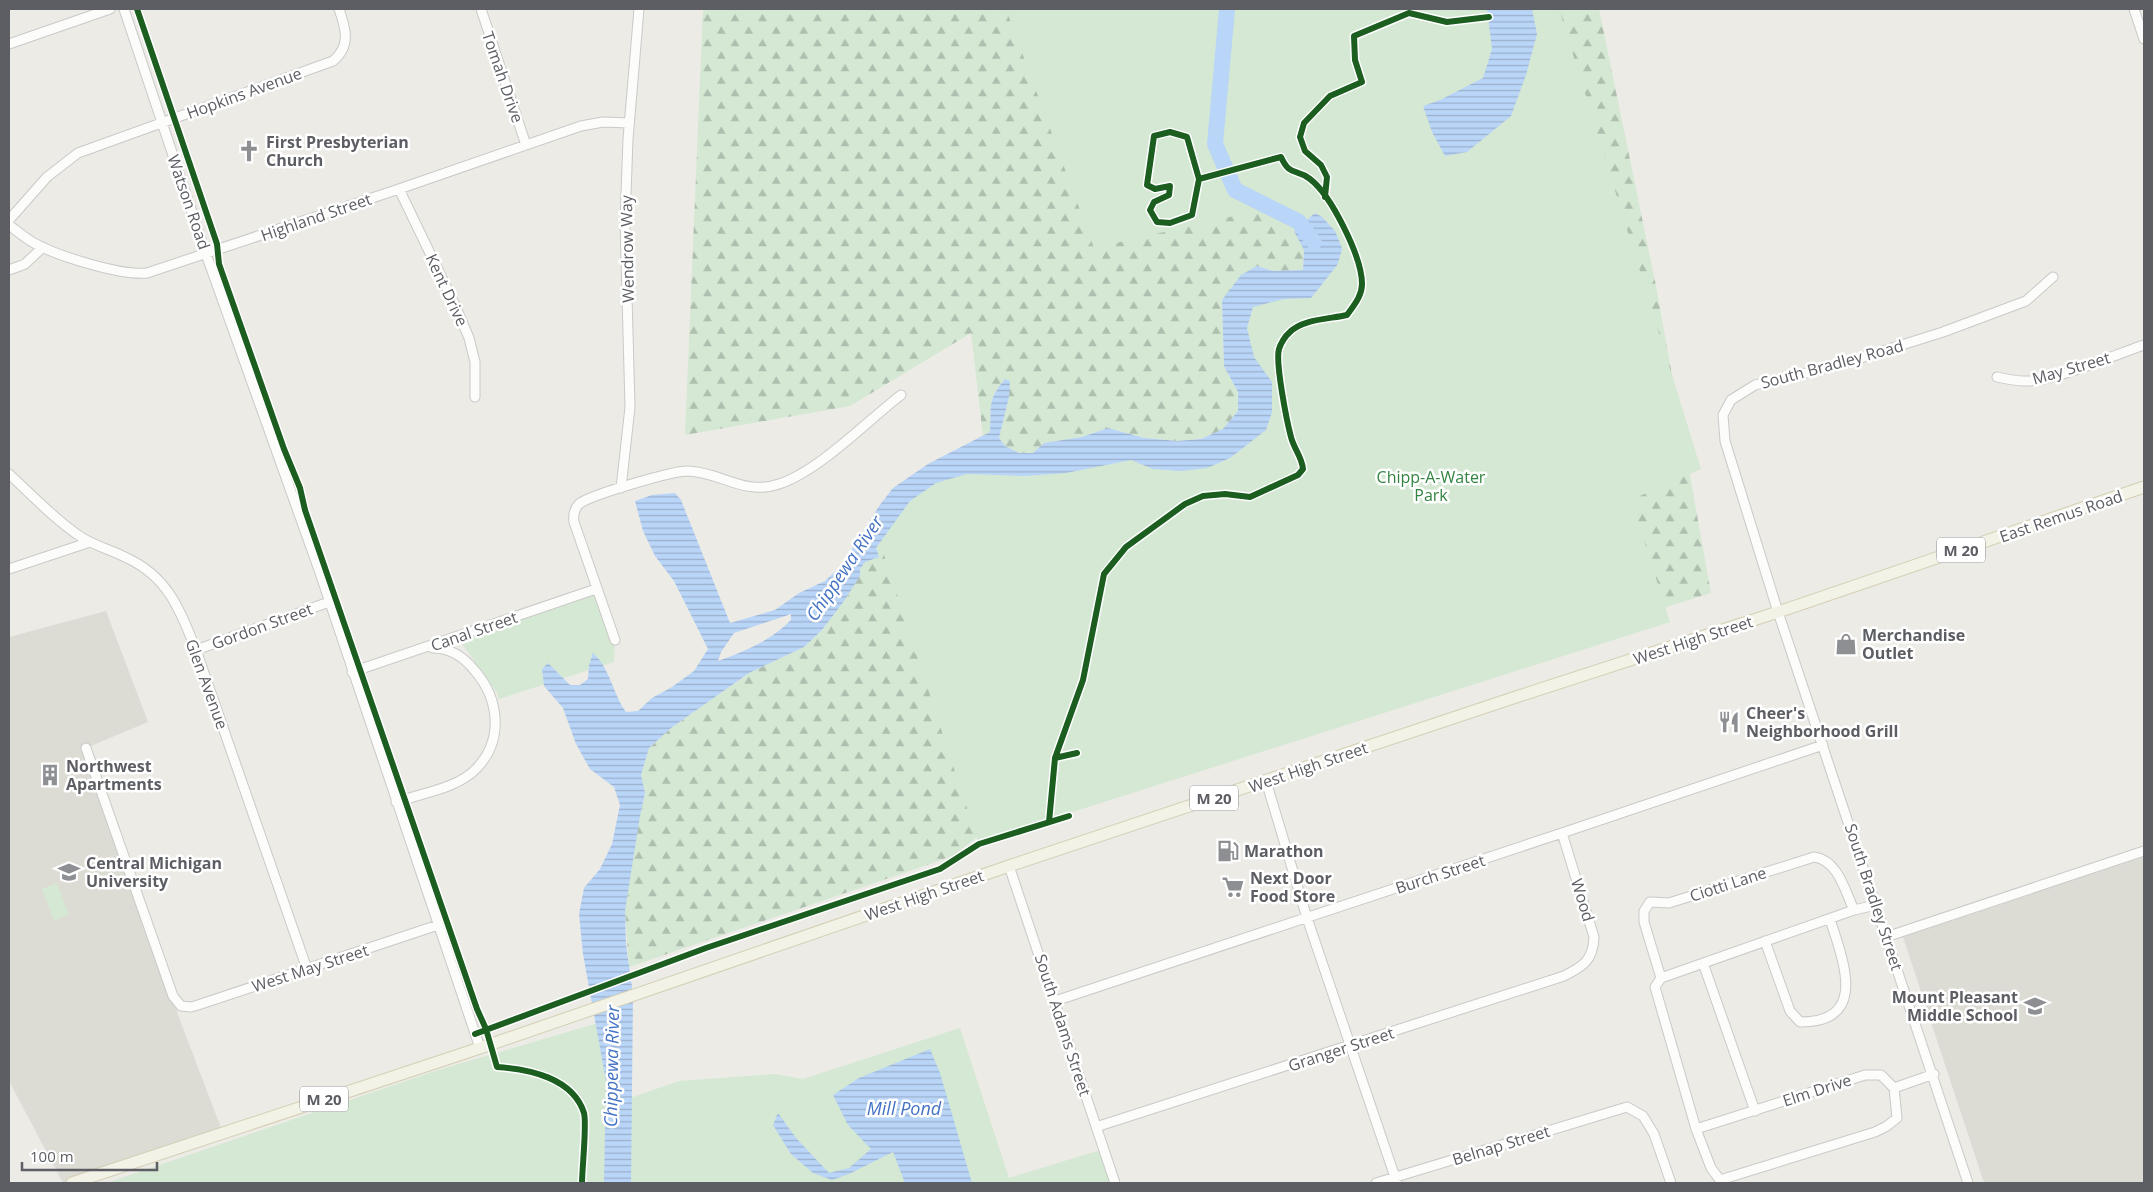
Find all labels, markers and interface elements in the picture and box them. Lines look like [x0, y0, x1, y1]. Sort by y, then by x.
street label: Tomah Drive [477, 28, 529, 126]
street label: Hopkins Avenue [183, 62, 305, 124]
place label: First Presbyterian Church [266, 131, 409, 171]
church icon: First Presbyterian Church [236, 138, 262, 164]
street label: Watson Road [163, 152, 215, 252]
street label: Highland Street [258, 188, 375, 246]
street label: Wendrow Way [615, 194, 639, 303]
street label: Kent Drive [421, 250, 473, 330]
street label: South Bradley Road [1758, 334, 1906, 394]
street label: May Street [2029, 346, 2113, 390]
park label: Chipp-A-Water Park [1377, 466, 1486, 506]
street label: East Remus Road [1997, 485, 2125, 547]
water label: Chippewa River [800, 510, 889, 625]
road number: M 20 [1937, 538, 1985, 562]
street label: Gordon Street [208, 597, 316, 654]
street label: Canal Street [428, 606, 521, 656]
street label: West High Street [1630, 610, 1756, 670]
place label: Merchandise Outlet [1862, 624, 1965, 664]
shop icon: Merchandise Outlet [1833, 631, 1859, 657]
street label: Glen Avenue [181, 636, 233, 732]
place label: Cheer's Neighborhood Grill [1746, 702, 1898, 742]
restaurant icon: Cheer's Neighborhood Grill [1716, 709, 1742, 735]
street label: West High Street [1246, 736, 1371, 798]
place label: Northwest Apartments [66, 755, 162, 795]
building icon: Northwest Apartments [37, 762, 63, 788]
road number: M 20 [1190, 786, 1238, 810]
street label: South Bradley Street [1840, 821, 1908, 974]
fuel station icon: Marathon [1215, 838, 1241, 864]
place label: Marathon [1244, 840, 1324, 862]
street label: Burch Street [1392, 849, 1488, 899]
place label: Central Michigan University [86, 852, 222, 892]
school or university icon: Central Michigan University [56, 859, 82, 885]
street label: Ciotti Lane [1687, 861, 1769, 907]
street label: West High Street [862, 864, 987, 926]
place label: Next Door Food Store [1250, 867, 1335, 907]
supermarket icon: Next Door Food Store [1220, 874, 1246, 900]
street label: Wood [1566, 876, 1600, 924]
street label: West May Street [249, 939, 371, 997]
street label: South Adams Street [1030, 951, 1096, 1099]
place label: Mount Pleasant Middle School [1892, 986, 2018, 1026]
school or university icon: Mount Pleasant Middle School [2022, 993, 2048, 1019]
water label: Chippewa River [598, 1004, 624, 1127]
street label: Granger Street [1285, 1021, 1397, 1076]
street label: Elm Drive [1780, 1069, 1854, 1111]
road number: M 20 [300, 1086, 348, 1112]
water label: Mill Pond [867, 1096, 942, 1120]
street label: Belnap Street [1450, 1120, 1553, 1170]
scale bar [22, 1140, 158, 1172]
text: 100 m [30, 1146, 74, 1166]

